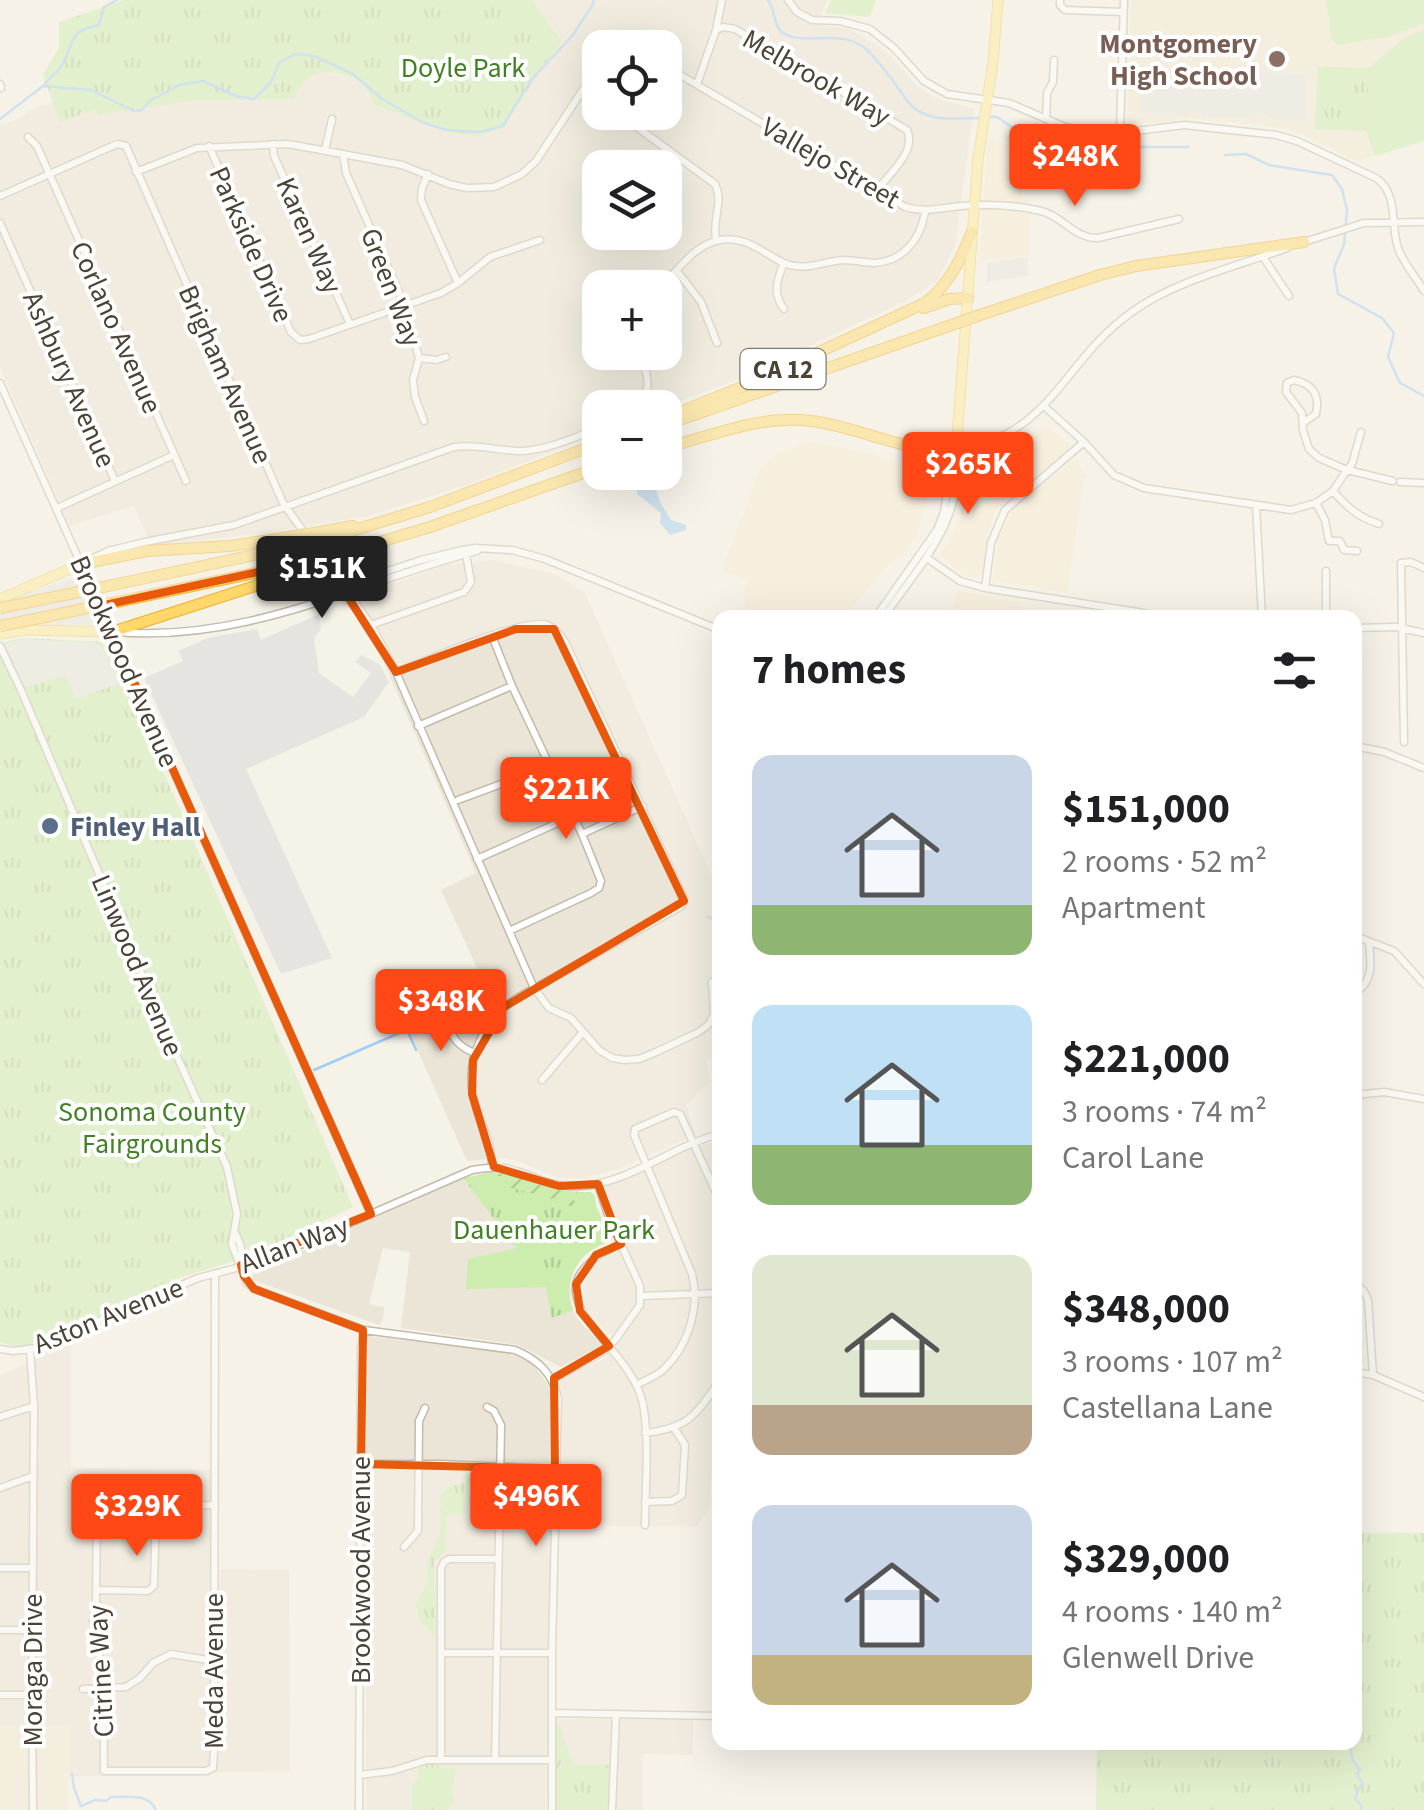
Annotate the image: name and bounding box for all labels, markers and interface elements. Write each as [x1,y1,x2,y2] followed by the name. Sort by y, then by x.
[735,19,898,136] street label: Melbrook Way
[1099,24,1257,96] place label: Montgomery High School
[582,30,682,490] map controls
[582,30,682,130] button: locate
[401,48,525,88] park label: Doyle Park
[1266,48,1288,70] marker: Montgomery High School
[754,107,908,219] street label: Vallejo Street
[1005,124,1145,209] pin: $248K
[1031,133,1119,179] text: $248K
[582,150,682,250] button: layers
[199,160,303,329] street label: Parkside Drive
[266,171,352,300] street label: Karen Way
[350,222,432,352] street label: Green Way
[60,235,172,420] street label: Corlano Avenue
[582,270,682,370] button: +
[168,279,282,470] street label: Brigham Avenue
[12,285,126,474] street label: Ashbury Avenue
[740,349,826,389] road number: CA 12
[582,390,682,490] button: −
[898,432,1038,517] pin: $265K
[924,441,1012,487] text: $265K
[252,536,392,621] pin: $151K
[278,545,366,591] text: $151K
[59,549,189,774] street label: Brookwood Avenue
[752,640,906,700] text: 7 homes
[1267,643,1322,698] icon: filters
[496,757,636,842] pin: $221K
[522,766,610,812] text: $221K
[1062,779,1230,839] text: $151,000
[832,795,952,915] icon: home
[70,807,201,847] place label: Finley Hall
[39,815,61,837] marker: Finley Hall
[1062,839,1267,885] text: 2 rooms · 52 m²
[81,868,193,1062] street label: Linwood Avenue
[1062,885,1205,931] text: Apartment
[371,969,511,1054] pin: $348K
[397,978,485,1024] text: $348K
[1062,1029,1230,1089] text: $221,000
[832,1045,952,1165] icon: home
[1062,1089,1267,1135] text: 3 rooms · 74 m²
[58,1092,246,1164] park label: Sonoma County Fairgrounds
[1062,1135,1204,1181] text: Carol Lane
[234,1206,354,1284] street label: Allan Way
[453,1210,655,1250] park label: Dauenhauer Park
[27,1268,189,1364] street label: Aston Avenue
[1062,1279,1230,1339] text: $348,000
[832,1295,952,1415] icon: home
[1062,1339,1283,1385] text: 3 rooms · 107 m²
[1062,1385,1273,1431] text: Castellana Lane
[341,1456,381,1684] street label: Brookwood Avenue
[466,1464,606,1549] pin: $496K
[492,1473,580,1519] text: $496K
[67,1474,207,1559] pin: $329K
[93,1483,181,1529] text: $329K
[1062,1529,1230,1589] text: $329,000
[832,1545,952,1665] icon: home
[1062,1589,1283,1635] text: 4 rooms · 140 m²
[194,1593,234,1749] street label: Meda Avenue
[13,1594,53,1746] street label: Moraga Drive
[78,1604,124,1738] street label: Citrine Way
[1062,1635,1254,1681] text: Glenwell Drive

